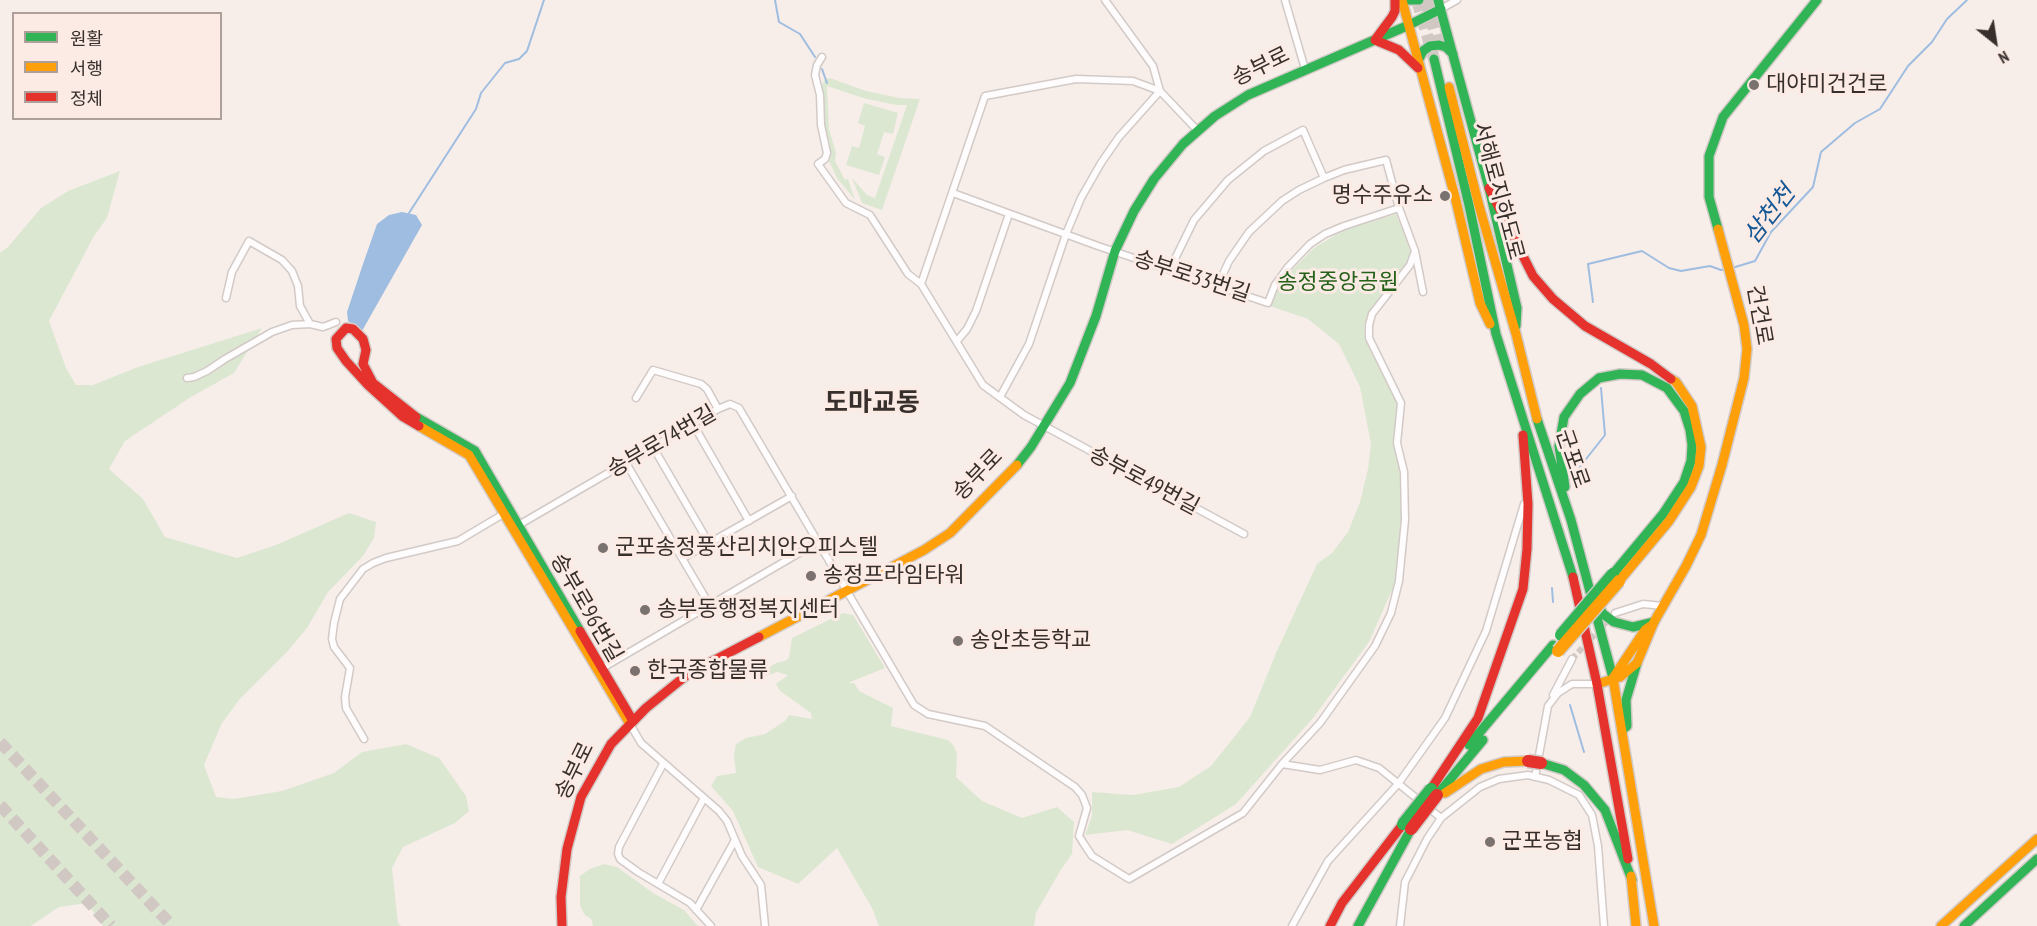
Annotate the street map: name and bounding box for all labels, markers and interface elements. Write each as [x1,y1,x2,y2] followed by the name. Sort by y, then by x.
[12,12,222,120] legend
[1965,12,2025,72] north arrow
[70,27,103,50] text: 원활
[1228,42,1294,92] street label: 송부로
[1995,47,2013,68] text: N
[70,57,103,80] text: 서행
[1766,72,1887,98] place label: 대야미건건로
[1747,78,1761,92] marker: 대야미건건로
[70,87,103,110] text: 정체
[1467,119,1529,263] street label: 서해로지하도로
[1738,180,1802,250] water label: 삼천천
[1332,183,1433,209] place label: 명수주유소
[1438,189,1452,203] marker: 명수주유소
[1130,246,1254,308] street label: 송부로33번길
[1277,270,1399,296] park label: 송정중앙공원
[1741,283,1777,347] street label: 건건로
[824,388,920,420] district label: 도마교동
[603,400,721,484] street label: 송부로74번길
[1550,426,1594,492] street label: 군포로
[1084,441,1204,521] street label: 송부로49번길
[947,444,1009,506] street label: 송부로
[615,535,878,561] place label: 군포송정풍산리치안오피스텔
[596,541,610,555] marker: 군포송정풍산리치안오피스텔
[544,549,628,667] street label: 송부로96번길
[823,563,965,589] place label: 송정프라임타워
[804,569,818,583] marker: 송정프라임타워
[657,597,839,623] place label: 송부동행정복지센터
[638,603,652,617] marker: 송부동행정복지센터
[970,628,1091,654] place label: 송안초등학교
[951,634,965,648] marker: 송안초등학교
[647,658,768,684] place label: 한국종합물류
[628,664,642,678] marker: 한국종합물류
[550,738,600,804] street label: 송부로
[1502,829,1583,855] place label: 군포농협
[1483,835,1497,849] marker: 군포농협

